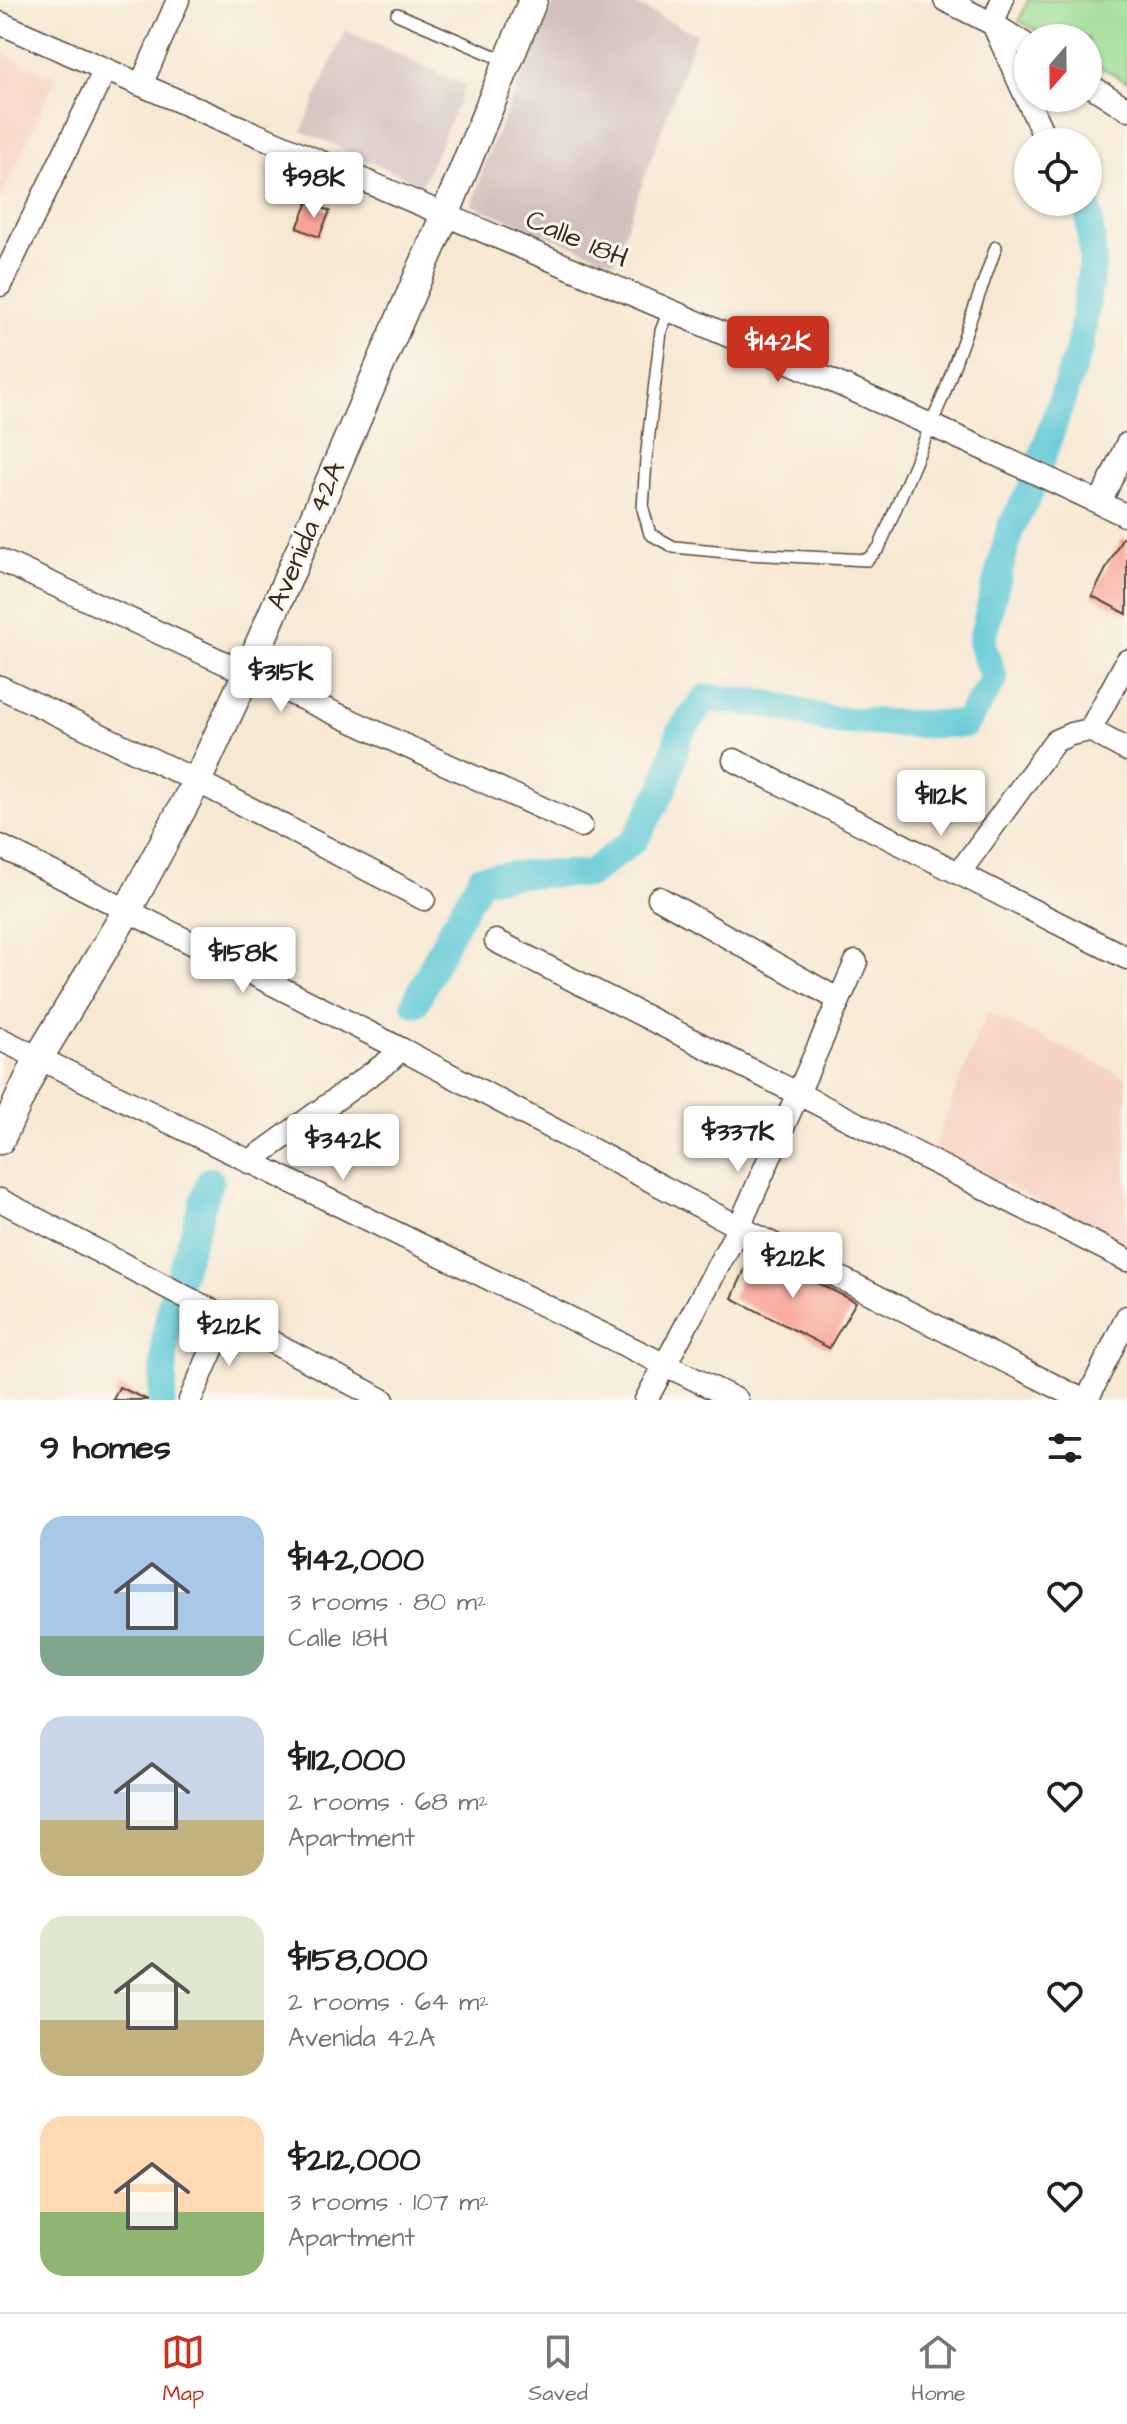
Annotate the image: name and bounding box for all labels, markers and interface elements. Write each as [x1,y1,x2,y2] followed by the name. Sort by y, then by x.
[1014,24,1102,112] north arrow
[1014,24,1102,216] map controls
[1014,128,1102,216] button: locate
[267,152,361,220] pin: $98K
[283,160,345,196] text: $98K
[520,200,634,278] street label: Calle 18H
[722,316,834,384] pin: $142K
[745,324,811,360] text: $142K
[257,455,355,617] street label: Avenida 42A
[225,646,337,714] pin: $315K
[248,654,314,690] text: $315K
[885,770,997,838] pin: $112K
[915,778,967,814] text: $112K
[187,927,299,995] pin: $158K
[209,935,277,971] text: $158K
[682,1106,794,1174] pin: $337K
[287,1114,399,1182] pin: $342K
[702,1114,774,1150] text: $337K
[305,1122,381,1158] text: $342K
[737,1232,849,1300] pin: $212K
[761,1240,825,1276] text: $212K
[173,1300,285,1368] pin: $212K
[197,1308,261,1344] text: $212K
[40,1424,171,1472] text: 9 homes
[1043,1426,1087,1470] icon: filters
[288,1536,424,1584] text: $142,000
[104,1548,200,1644] icon: home
[1043,1574,1087,1618] icon: heart
[288,1584,487,1620] text: 3 rooms · 80 m²
[288,1620,388,1656] text: Calle 18H
[288,1736,405,1784] text: $112,000
[104,1748,200,1844] icon: home
[1043,1774,1087,1818] icon: heart
[288,1784,488,1820] text: 2 rooms · 68 m²
[288,1820,415,1856] text: Apartment
[288,1936,428,1984] text: $158,000
[104,1948,200,2044] icon: home
[1043,1974,1087,2018] icon: heart
[288,1984,489,2020] text: 2 rooms · 64 m²
[288,2020,435,2056] text: Avenida 42A
[288,2136,421,2184] text: $212,000
[104,2148,200,2244] icon: home
[1043,2174,1087,2218] icon: heart
[288,2184,489,2220] text: 3 rooms · 107 m²
[288,2220,415,2256] text: Apartment
[161,2330,205,2409] tab: Map
[528,2330,588,2409] tab: Saved
[911,2330,966,2409] tab: Home

